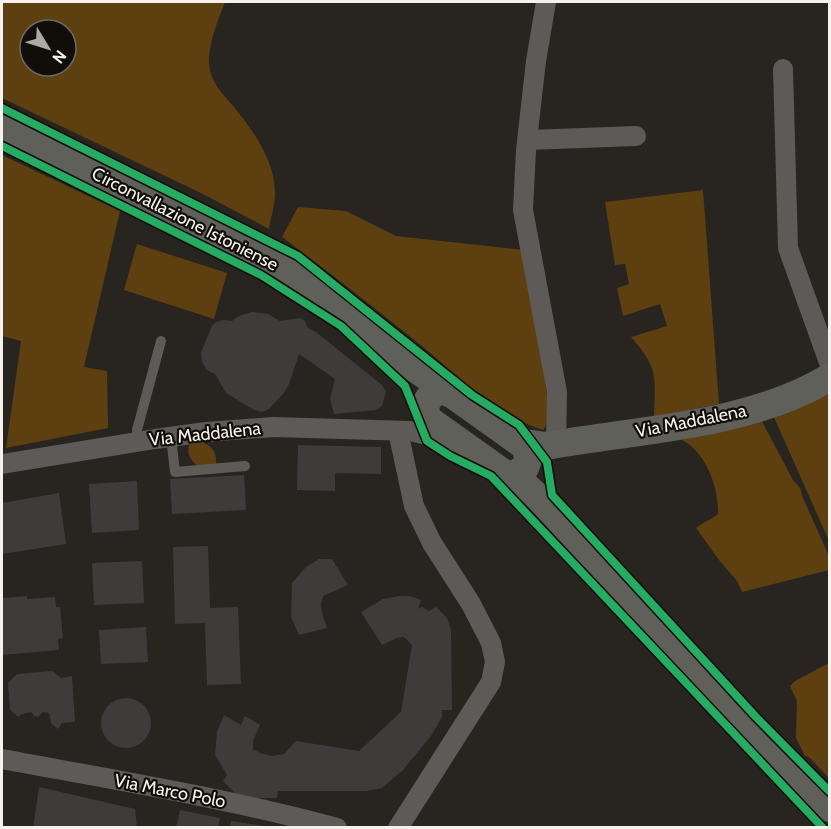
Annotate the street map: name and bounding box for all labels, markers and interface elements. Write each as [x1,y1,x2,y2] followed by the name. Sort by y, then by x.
[18,18,78,78] north arrow
[48,47,70,67] text: N
[88,162,282,276] street label: Circonvallazione Istoniense
[634,399,748,442] street label: Via Maddalena
[148,417,262,451] street label: Via Maddalena
[112,769,228,813] street label: Via Marco Polo

